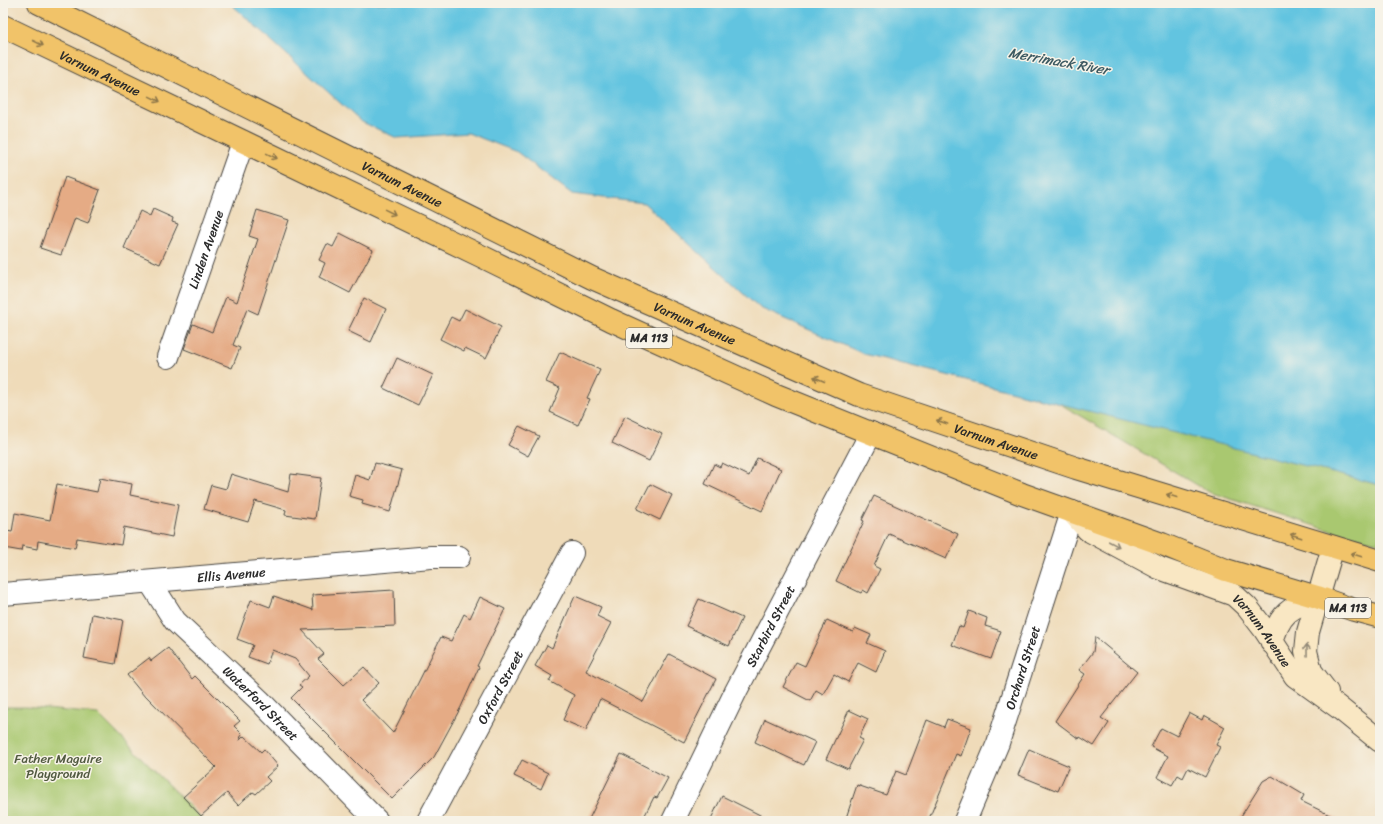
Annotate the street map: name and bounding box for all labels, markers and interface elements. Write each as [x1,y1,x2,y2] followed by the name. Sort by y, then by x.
[32,40,44,47] one-way arrow
[1007,40,1114,83] water label: Merrimack River
[56,44,145,103] street label: Varnum Avenue
[149,96,161,103] one-way arrow
[266,153,278,160] one-way arrow
[358,154,447,214] street label: Varnum Avenue
[182,207,231,292] street label: Linden Avenue
[383,209,395,216] one-way arrow
[650,295,740,352] street label: Varnum Avenue
[626,328,672,348] road number: MA 113
[814,375,826,382] one-way arrow
[951,417,1042,467] street label: Varnum Avenue
[936,418,948,426] one-way arrow
[1166,492,1179,499] one-way arrow
[1290,531,1302,539] one-way arrow
[1107,540,1119,548] one-way arrow
[1350,551,1363,558] one-way arrow
[196,560,267,589] street label: Ellis Avenue
[740,581,802,671] street label: Starbird Street
[1227,588,1298,673] street label: Varnum Avenue
[1325,598,1371,618] road number: MA 113
[998,622,1047,713] street label: Orchard Street
[1303,644,1311,657] one-way arrow
[471,646,530,729] street label: Oxford Street
[217,660,304,747] street label: Waterford Street
[14,747,102,785] park label: Father Maguire Playground

